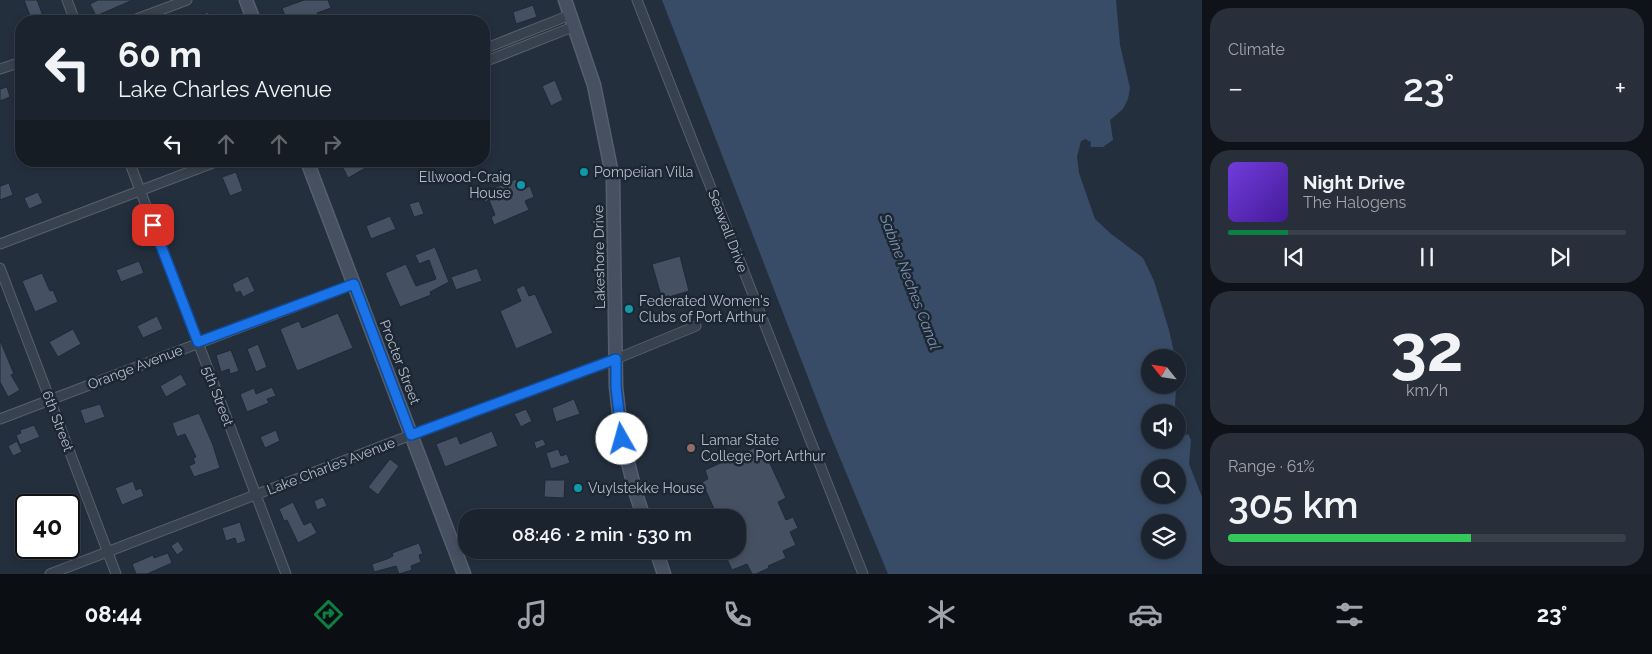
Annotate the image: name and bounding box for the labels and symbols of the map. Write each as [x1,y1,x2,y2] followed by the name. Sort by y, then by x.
[594,164,693,180] place label: Pompeiian Villa
[578,166,590,178] marker: Pompeiian Villa
[419,169,511,201] place label: Ellwood-Craig House
[515,179,527,191] marker: Ellwood-Craig House
[705,187,751,275] street label: Seawall Drive
[132,204,174,246] pin
[590,205,608,309] street label: Lakeshore Drive
[875,211,944,353] water label: Sabine Neches Canal
[639,293,770,325] place label: Federated Women's Clubs of Port Arthur
[623,303,635,315] marker: Federated Women's Clubs of Port Arthur
[377,318,424,407] street label: Procter Street
[85,342,185,392] street label: Orange Avenue
[1141,349,1186,394] north arrow
[199,364,237,428] street label: 5th Street
[39,388,77,454] street label: 6th Street
[595,412,647,464] position arrow
[701,432,825,464] place label: Lamar State College Port Arthur
[265,434,397,498] street label: Lake Charles Avenue
[685,442,697,454] marker: Lamar State College Port Arthur
[588,480,704,496] place label: Vuylstekke House
[572,482,584,494] marker: Vuylstekke House
[15,494,80,559] speed limit sign: 40

